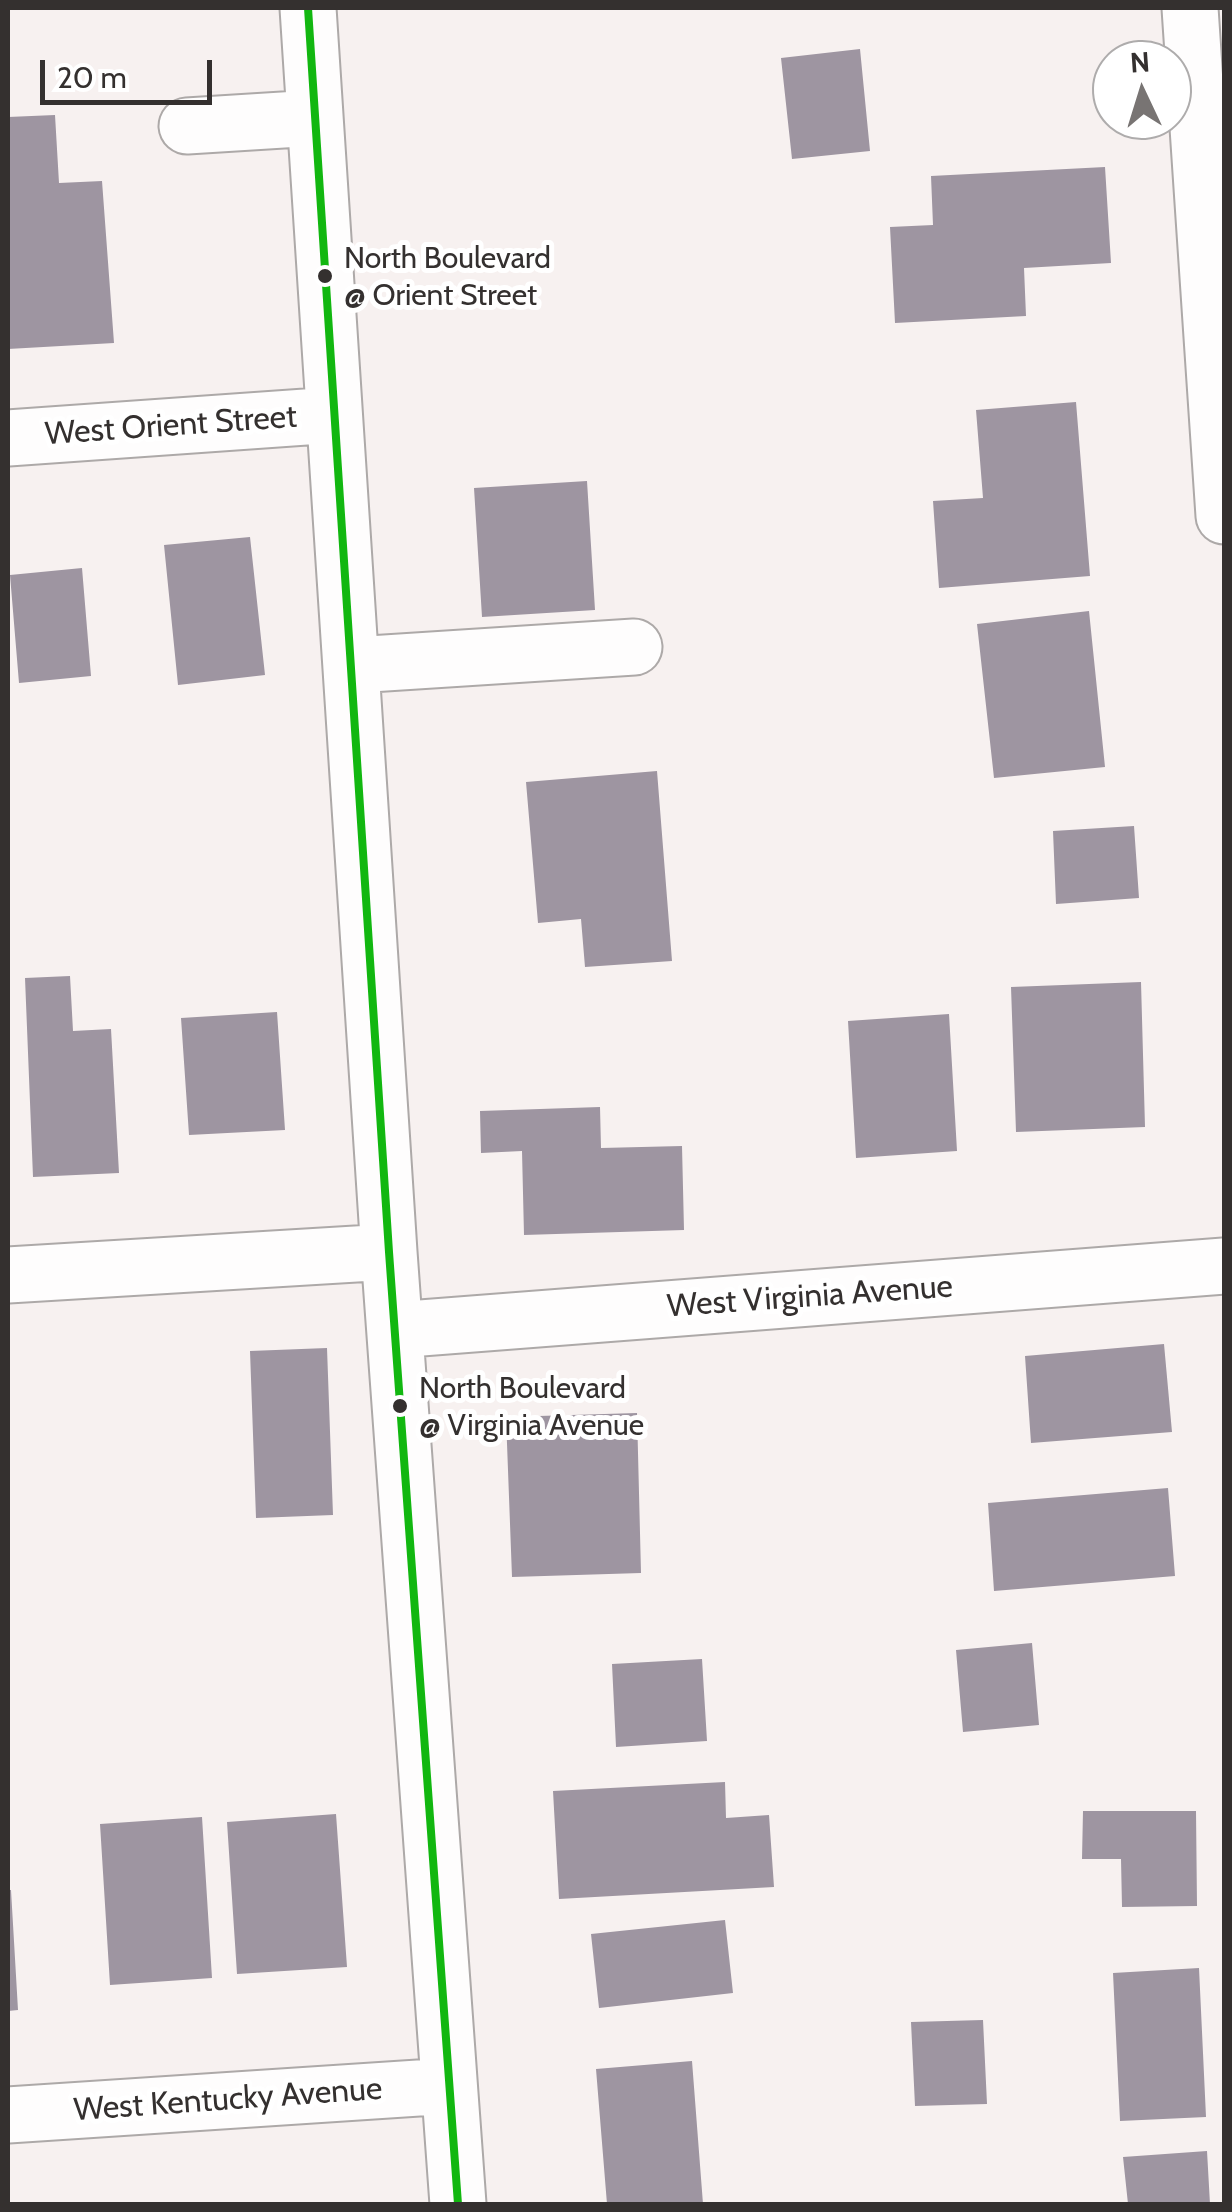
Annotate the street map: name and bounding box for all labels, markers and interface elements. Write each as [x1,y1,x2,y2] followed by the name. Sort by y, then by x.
[45,40,218,102] scale bar
[1092,40,1192,140] north arrow
[1129,44,1151,80] text: N
[57,59,127,96] text: 20 m
[344,241,551,312] place label: North Boulevard @ Orient Street
[315,266,335,286] marker: North Boulevard @ Orient Street
[44,398,298,454] street label: West Orient Street
[666,1268,954,1326] street label: West Virginia Avenue
[419,1371,644,1442] place label: North Boulevard @ Virginia Avenue
[390,1396,410,1416] marker: North Boulevard @ Virginia Avenue
[73,2070,383,2130] street label: West Kentucky Avenue

